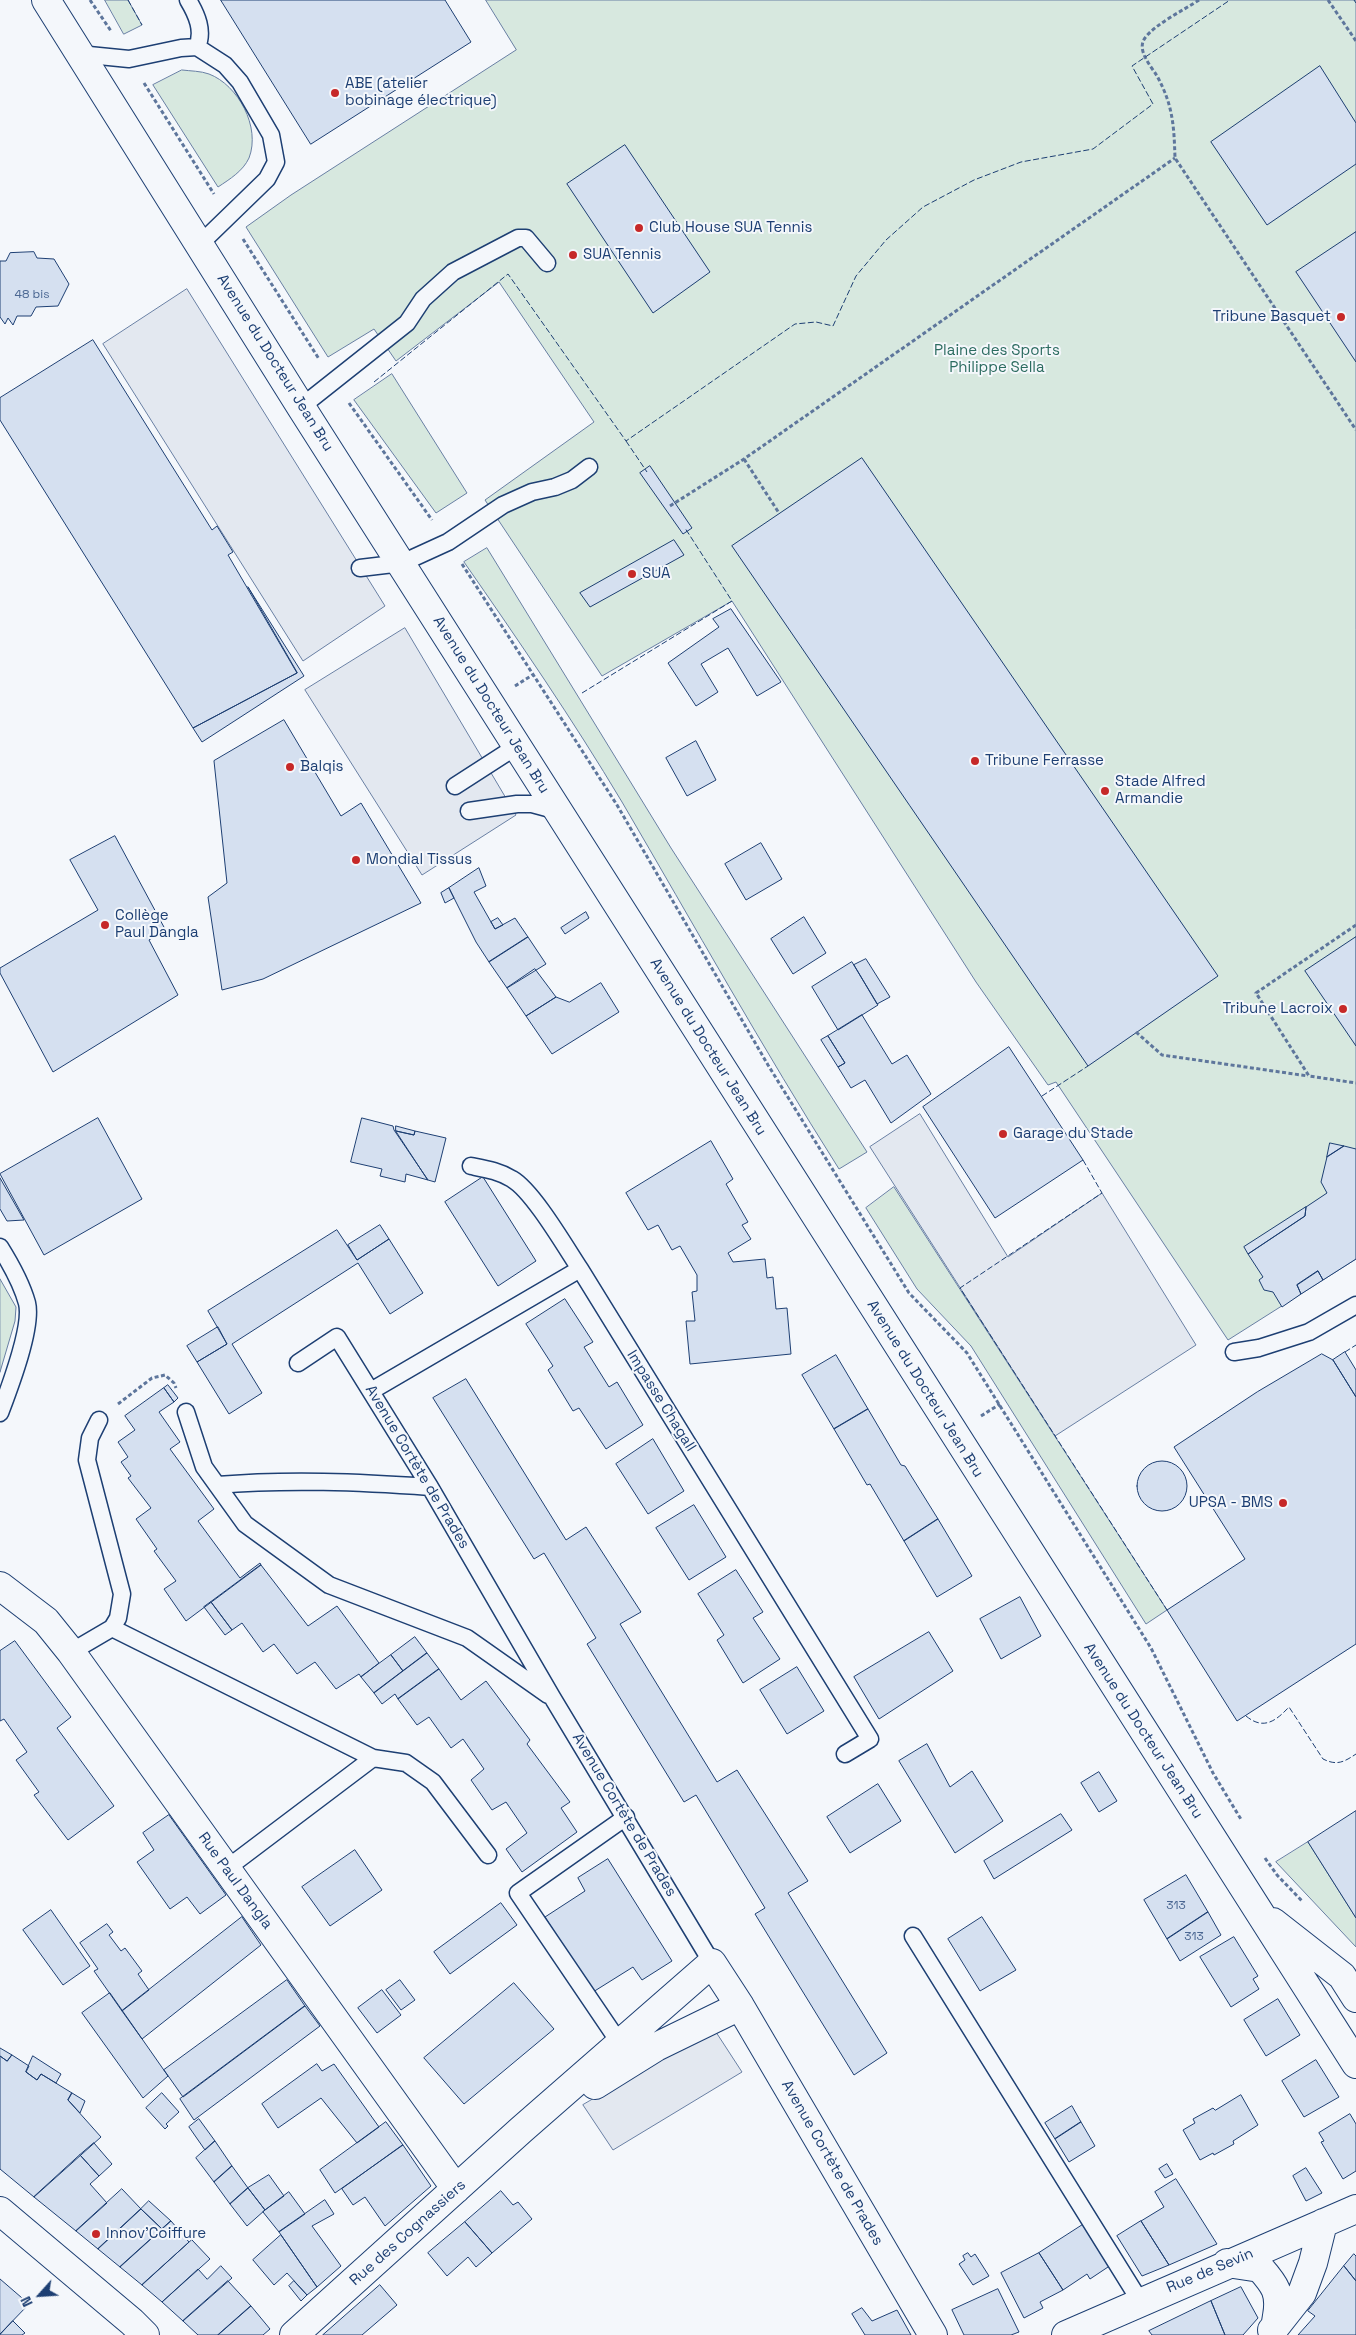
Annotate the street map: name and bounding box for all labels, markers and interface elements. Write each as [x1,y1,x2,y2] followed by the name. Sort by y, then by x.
[345,75,497,110] place label: ABE (atelier bobinage électrique)
[329,87,341,99] marker: ABE (atelier bobinage électrique)
[649,219,812,237] place label: Club House SUA Tennis
[633,222,645,234] marker: Club House SUA Tennis
[583,246,661,264] place label: SUA Tennis
[567,249,579,261] marker: SUA Tennis
[213,271,337,455] street label: Avenue du Docteur Jean Bru
[14,288,50,302] house number: 48 bis
[1213,308,1331,326] place label: Tribune Basquet
[1335,311,1347,323] marker: Tribune Basquet
[934,342,1060,377] park label: Plaine des Sports Philippe Sella
[642,565,670,583] place label: SUA
[626,568,638,580] marker: SUA
[429,613,553,797] street label: Avenue du Docteur Jean Bru
[985,752,1104,770] place label: Tribune Ferrasse
[969,755,981,767] marker: Tribune Ferrasse
[300,758,343,776] place label: Balqis
[284,761,296,773] marker: Balqis
[1115,773,1206,808] place label: Stade Alfred Armandie
[1099,785,1111,797] marker: Stade Alfred Armandie
[366,851,472,869] place label: Mondial Tissus
[350,854,362,866] marker: Mondial Tissus
[115,907,199,942] place label: Collège Paul Dangla
[99,919,111,931] marker: Collège Paul Dangla
[646,955,770,1139] street label: Avenue du Docteur Jean Bru
[1222,1000,1333,1018] place label: Tribune Lacroix
[1337,1003,1349,1015] marker: Tribune Lacroix
[1013,1125,1133,1143] place label: Garage du Stade
[997,1128,1009,1140] marker: Garage du Stade
[863,1297,987,1481] street label: Avenue du Docteur Jean Bru
[623,1347,699,1455] street label: Impasse Chagall
[361,1382,473,1552] street label: Avenue Cortète de Prades
[1189,1494,1273,1512] place label: UPSA - BMS
[1277,1497,1289,1509] marker: UPSA - BMS
[1080,1640,1206,1822] street label: Avenue du Docteur Jean Bru
[568,1730,680,1900] street label: Avenue Cortète de Prades
[194,1829,276,1933] street label: Rue Paul Dangla
[1166,1899,1186,1913] house number: 313
[1184,1930,1204,1944] house number: 313
[777,2077,887,2249] street label: Avenue Cortète de Prades
[346,2176,470,2290] street label: Rue des Cognassiers
[106,2225,206,2243] place label: Innov'Coiffure
[90,2228,102,2240] marker: Innov'Coiffure
[1164,2245,1256,2297] street label: Rue de Sevin
[15,2270,65,2320] north arrow
[16,2293,37,2310] text: N

